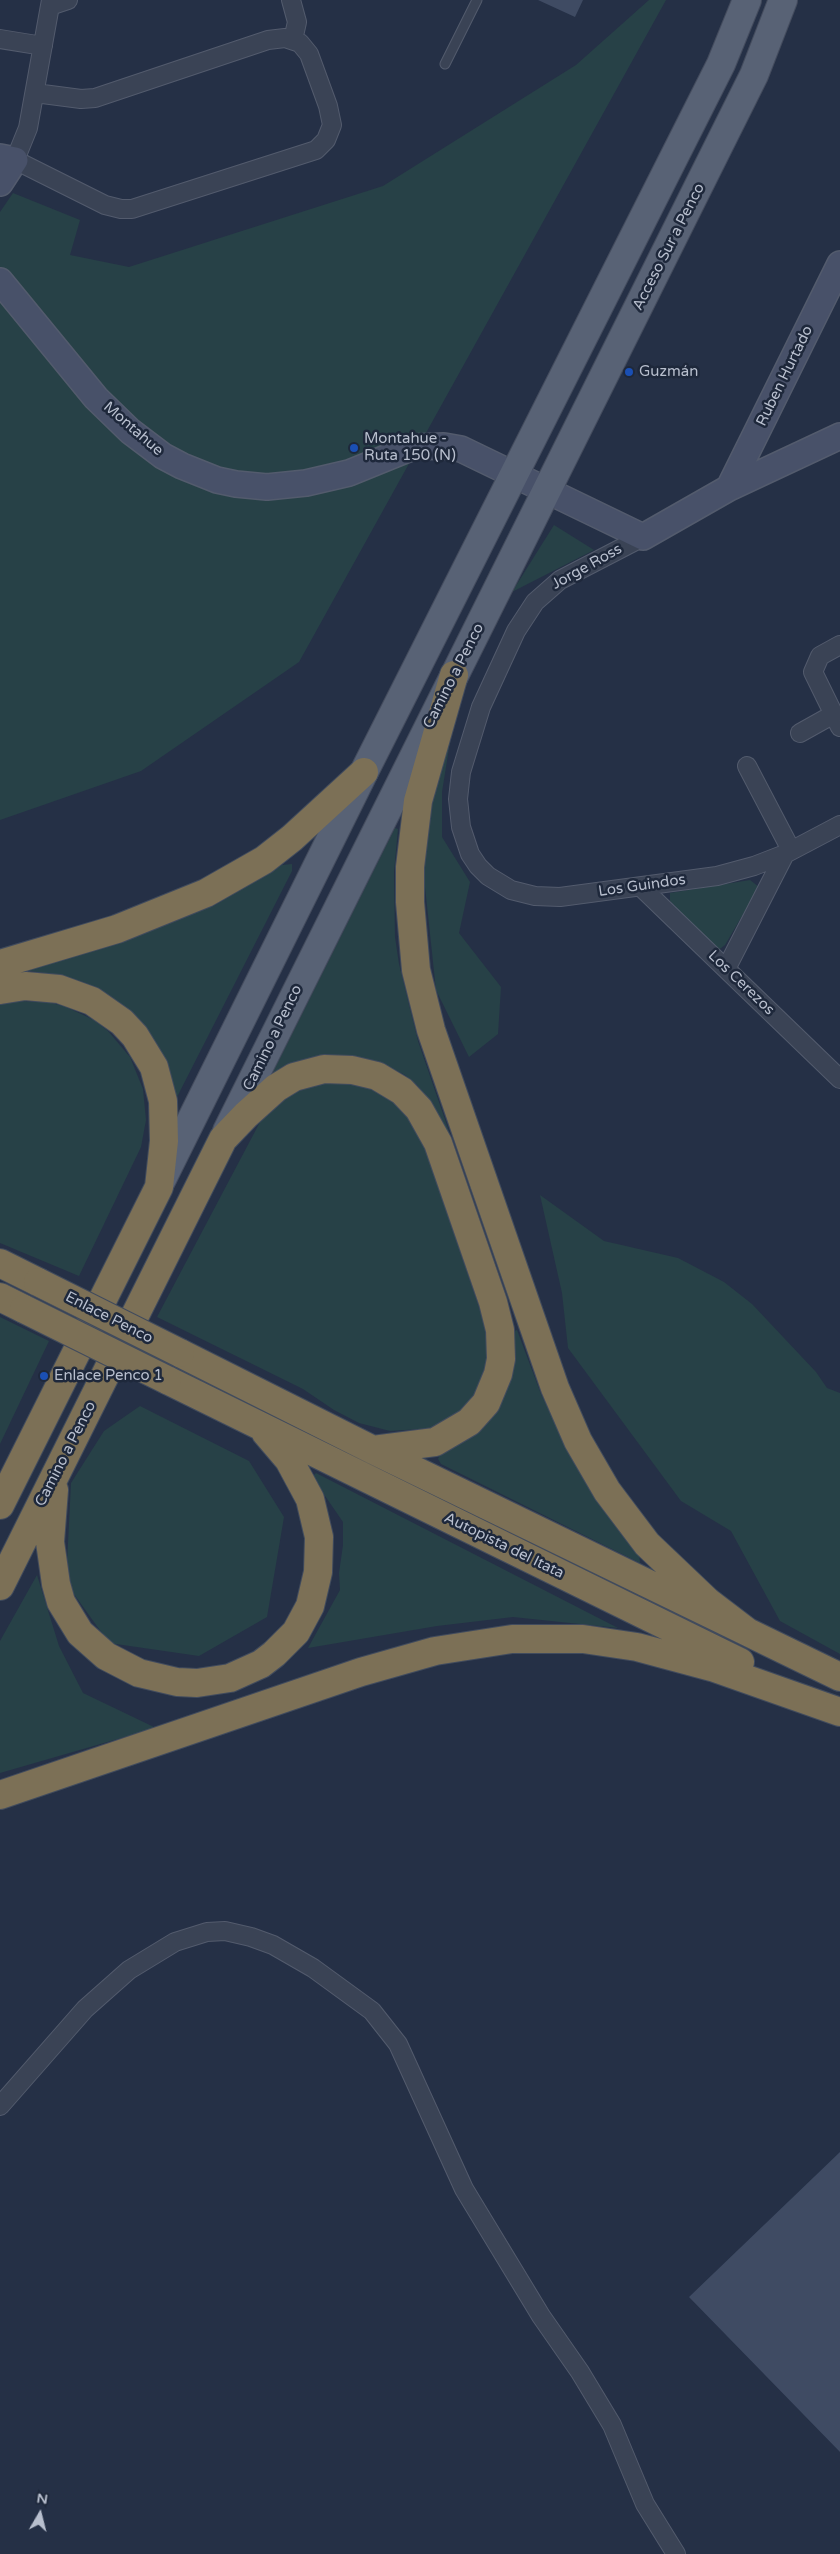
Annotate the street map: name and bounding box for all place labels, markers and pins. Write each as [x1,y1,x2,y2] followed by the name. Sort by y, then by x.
[639,363,698,381] place label: Guzmán
[623,366,635,378] marker: Guzmán
[364,430,456,465] place label: Montahue - Ruta 150 (N)
[348,442,360,454] marker: Montahue - Ruta 150 (N)
[54,1367,163,1385] place label: Enlace Penco 1
[38,1370,50,1382] marker: Enlace Penco 1

